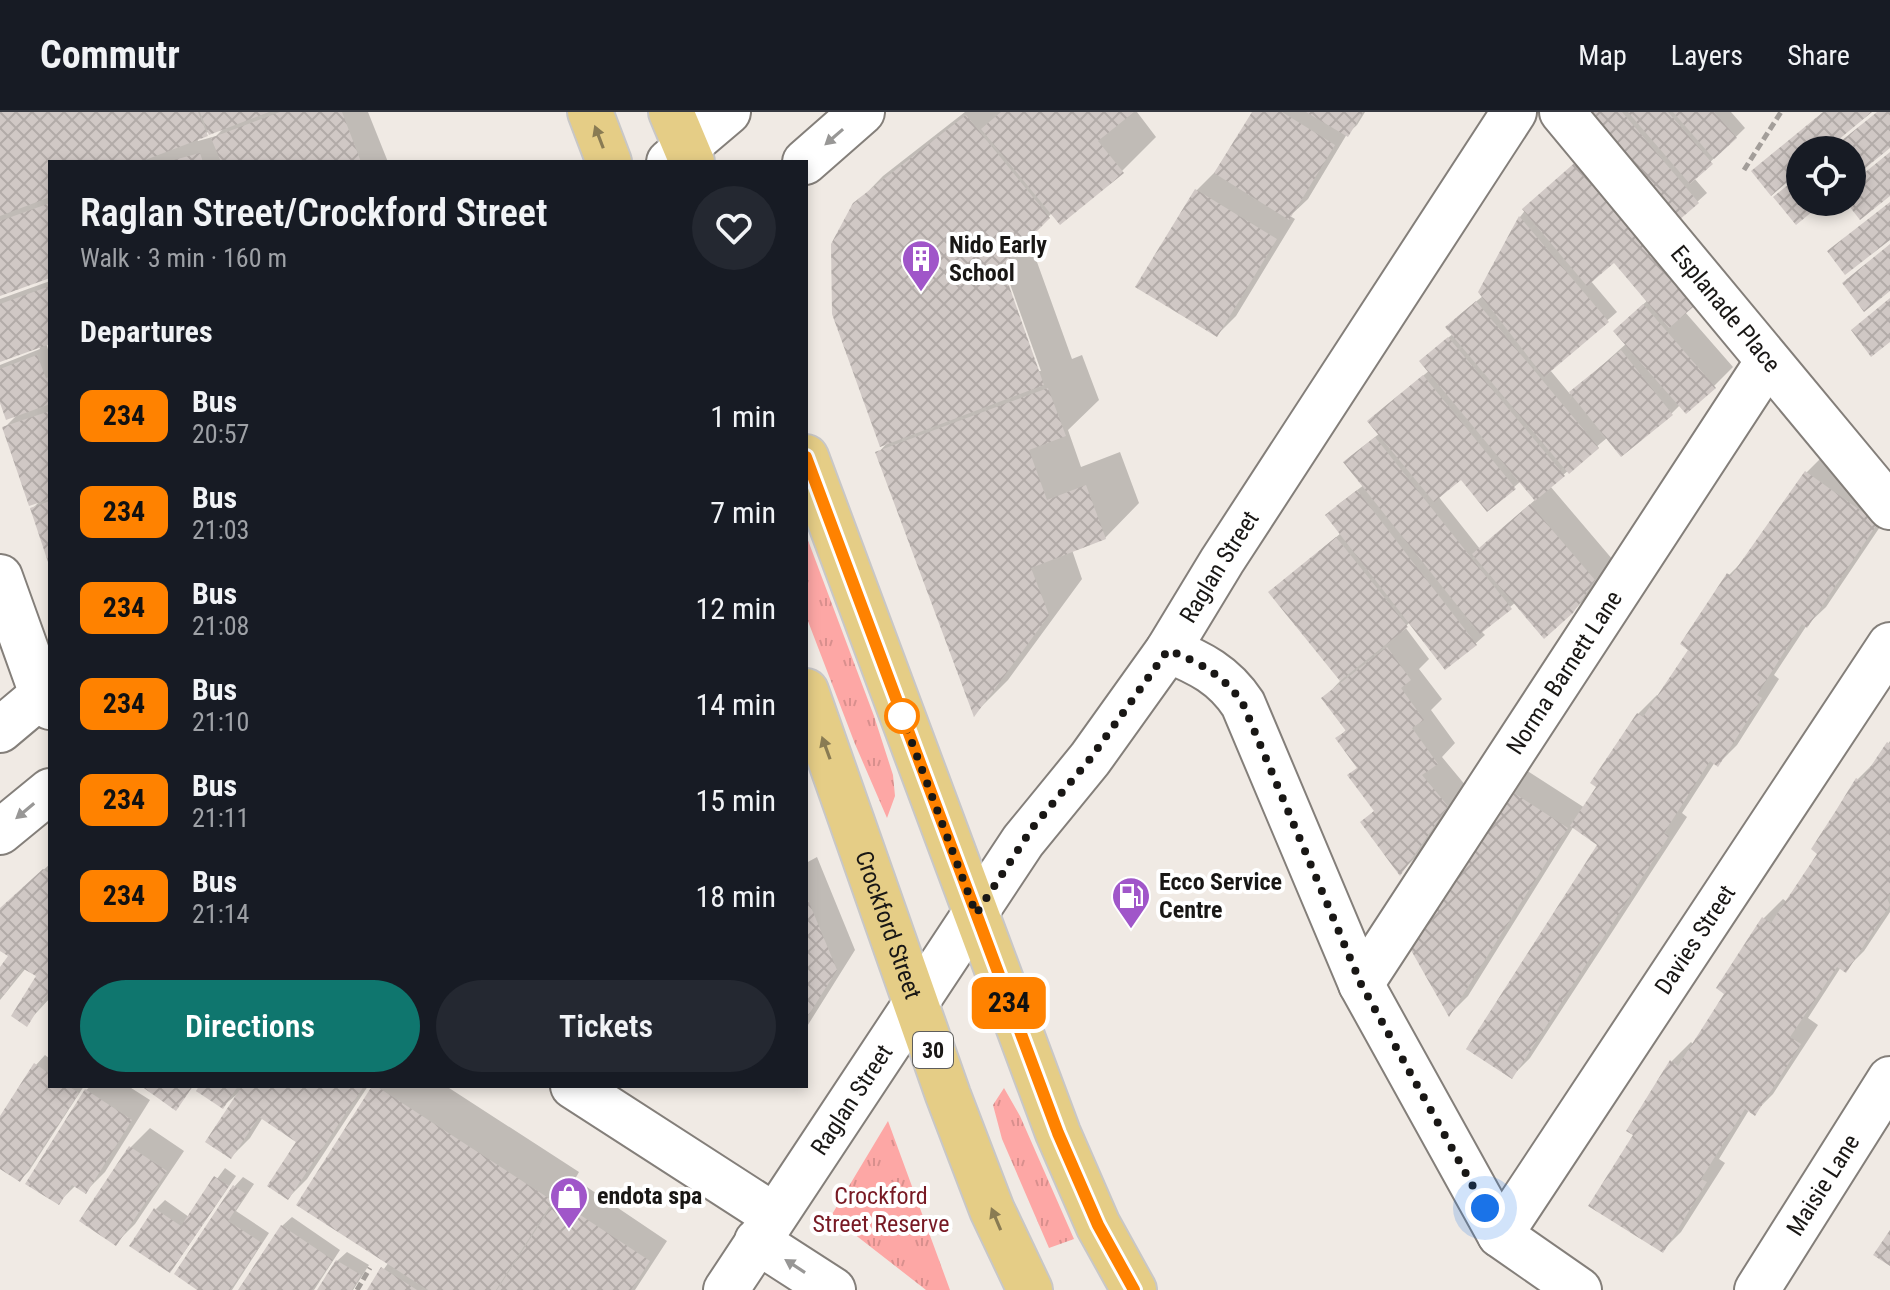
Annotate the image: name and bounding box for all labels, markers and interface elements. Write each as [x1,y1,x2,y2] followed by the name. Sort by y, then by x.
[40,33,180,77] text: Commutr
[1578,39,1627,72] text: Map
[1671,39,1743,72] text: Layers
[1787,39,1850,72] text: Share
[592,125,605,149] one-way arrow
[824,128,844,145] one-way arrow
[1786,136,1866,216] map controls
[1786,136,1866,216] button: locate
[692,186,776,270] button: heart
[80,191,547,235] text: Raglan Street/Crockford Street
[949,231,1047,287] place label: Nido Early School
[900,238,942,293] building icon: Nido Early School
[1665,240,1786,378] street label: Esplanade Place
[80,243,287,273] text: Walk · 3 min · 160 m
[80,314,213,349] text: Departures
[192,384,237,419] text: Bus
[103,399,145,432] text: 234
[710,399,776,434] text: 1 min
[192,419,249,449] text: 20:57
[192,480,237,515] text: Bus
[103,495,145,528] text: 234
[710,495,776,530] text: 7 min
[1174,506,1265,628] street label: Raglan Street
[192,515,249,545] text: 21:03
[192,576,237,611] text: Bus
[1501,586,1628,760] street label: Norma Barnett Lane
[103,591,145,624] text: 234
[695,591,776,626] text: 12 min
[192,611,249,641] text: 21:08
[192,672,237,707] text: Bus
[103,687,145,720] text: 234
[695,687,776,722] text: 14 min
[885,699,919,733] unlabelled marker
[192,707,249,737] text: 21:10
[820,736,832,760] one-way arrow
[192,768,237,803] text: Bus
[103,783,145,816] text: 234
[695,783,776,818] text: 15 min
[15,802,35,819] one-way arrow
[192,803,249,833] text: 21:11
[849,847,927,1003] street label: Crockford Street
[192,864,237,899] text: Bus
[1159,868,1282,924] place label: Ecco Service Centre
[1110,875,1152,930] fuel station icon: Ecco Service Centre
[103,879,145,912] text: 234
[695,879,776,914] text: 18 min
[1649,880,1741,999] street label: Davies Street
[192,899,249,929] text: 21:14
[963,977,1055,1029] line badge: 234
[80,980,420,1072] button: Directions
[436,980,776,1072] button: Tickets
[988,986,1030,1019] text: 234
[913,1032,953,1068] road number: 30
[805,1039,898,1160] street label: Raglan Street
[1781,1129,1865,1241] street label: Maisie Lane
[548,1175,590,1230] shop icon: endota spa
[597,1182,702,1210] place label: endota spa
[813,1182,949,1238] park label: Crockford Street Reserve
[1465,1188,1505,1228] your location
[990,1208,1003,1231] one-way arrow
[784,1259,806,1273] one-way arrow

